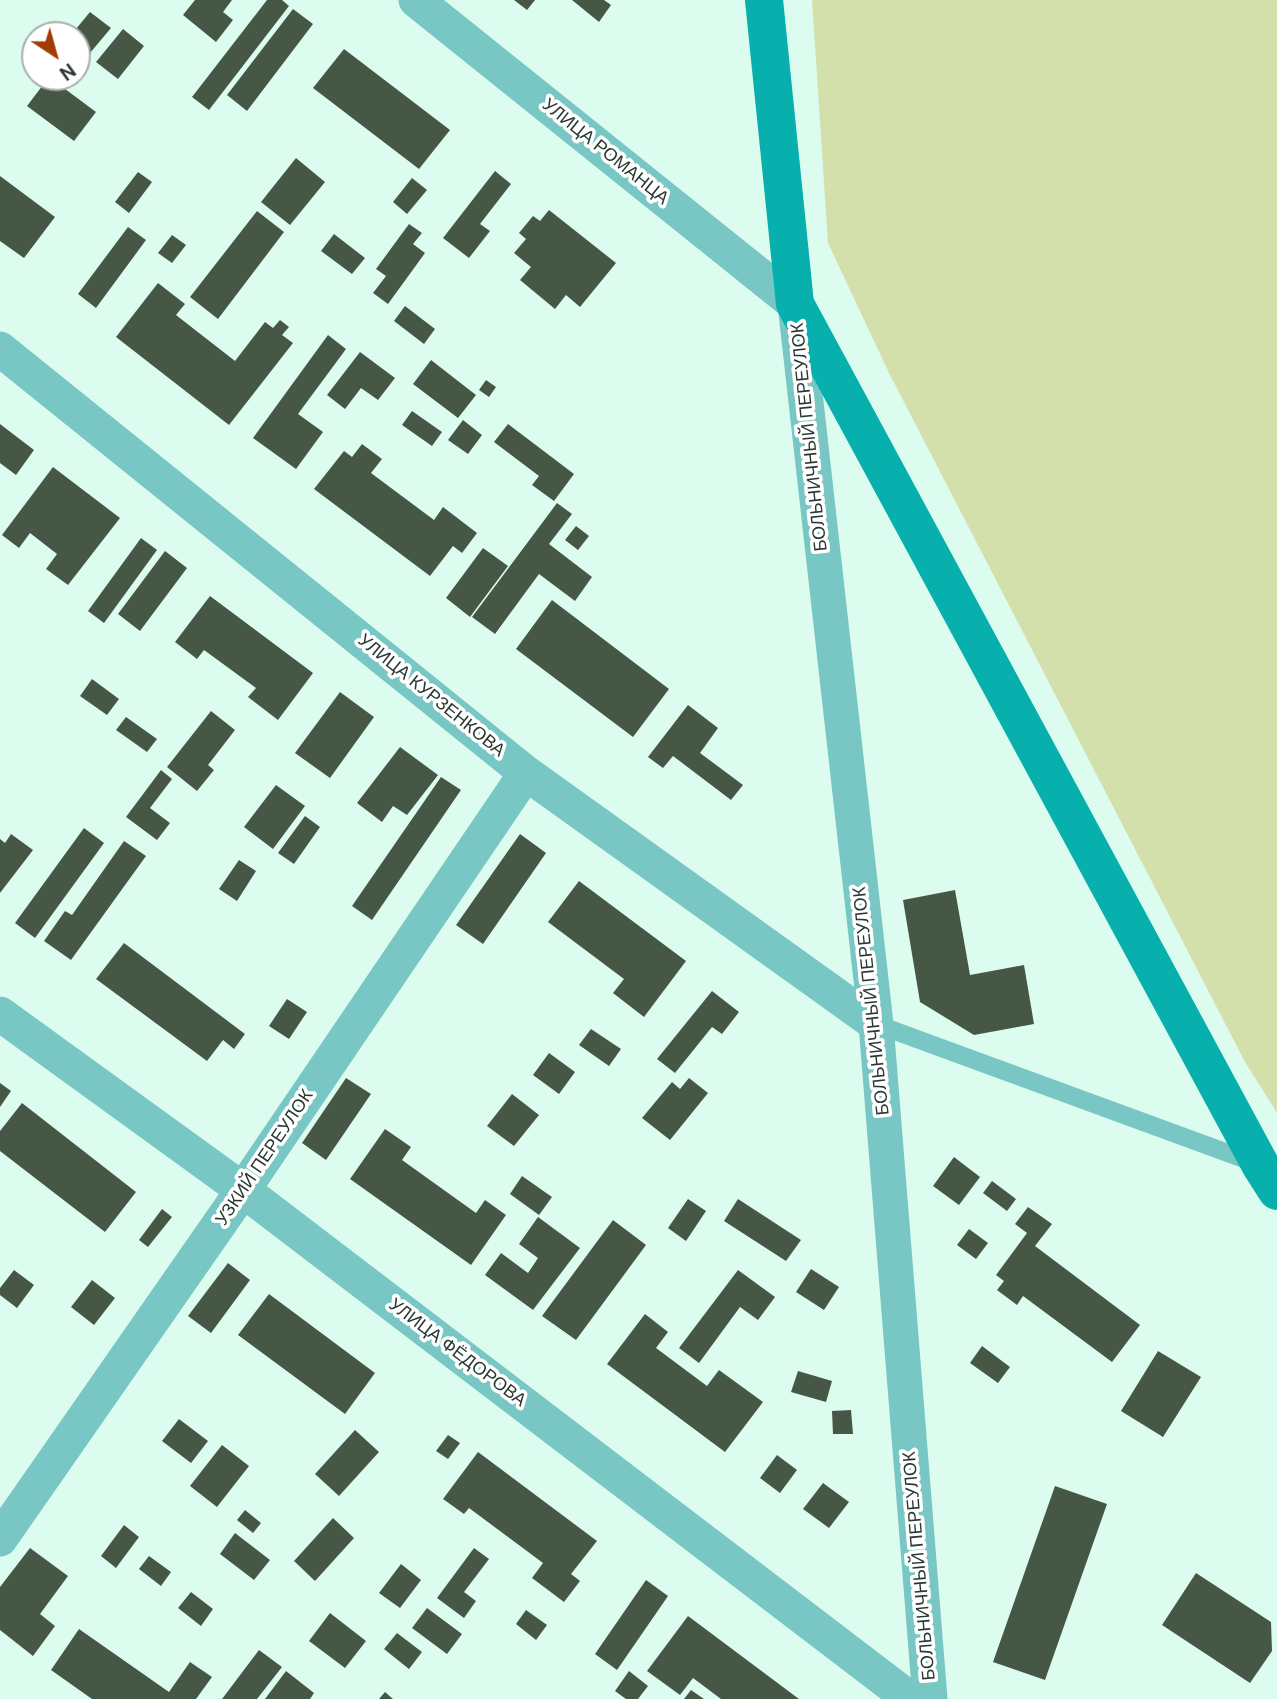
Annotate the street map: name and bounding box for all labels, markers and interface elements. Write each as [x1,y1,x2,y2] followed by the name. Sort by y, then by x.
[21,21,91,91] north arrow
[55,58,80,86] text: N
[537,94,673,210] street label: УЛИЦА РОМАНЦА
[787,322,833,552] street label: БОЛЬНИЧНЫЙ ПЕРЕУЛОК
[353,630,509,762] street label: УЛИЦА КУРЗЕНКОВА
[849,886,895,1116] street label: БОЛЬНИЧНЫЙ ПЕРЕУЛОК
[212,1086,318,1230] street label: УЗКИЙ ПЕРЕУЛОК
[384,1294,530,1412] street label: УЛИЦА ФЁДОРОВА
[899,1451,941,1681] street label: БОЛЬНИЧНЫЙ ПЕРЕУЛОК

